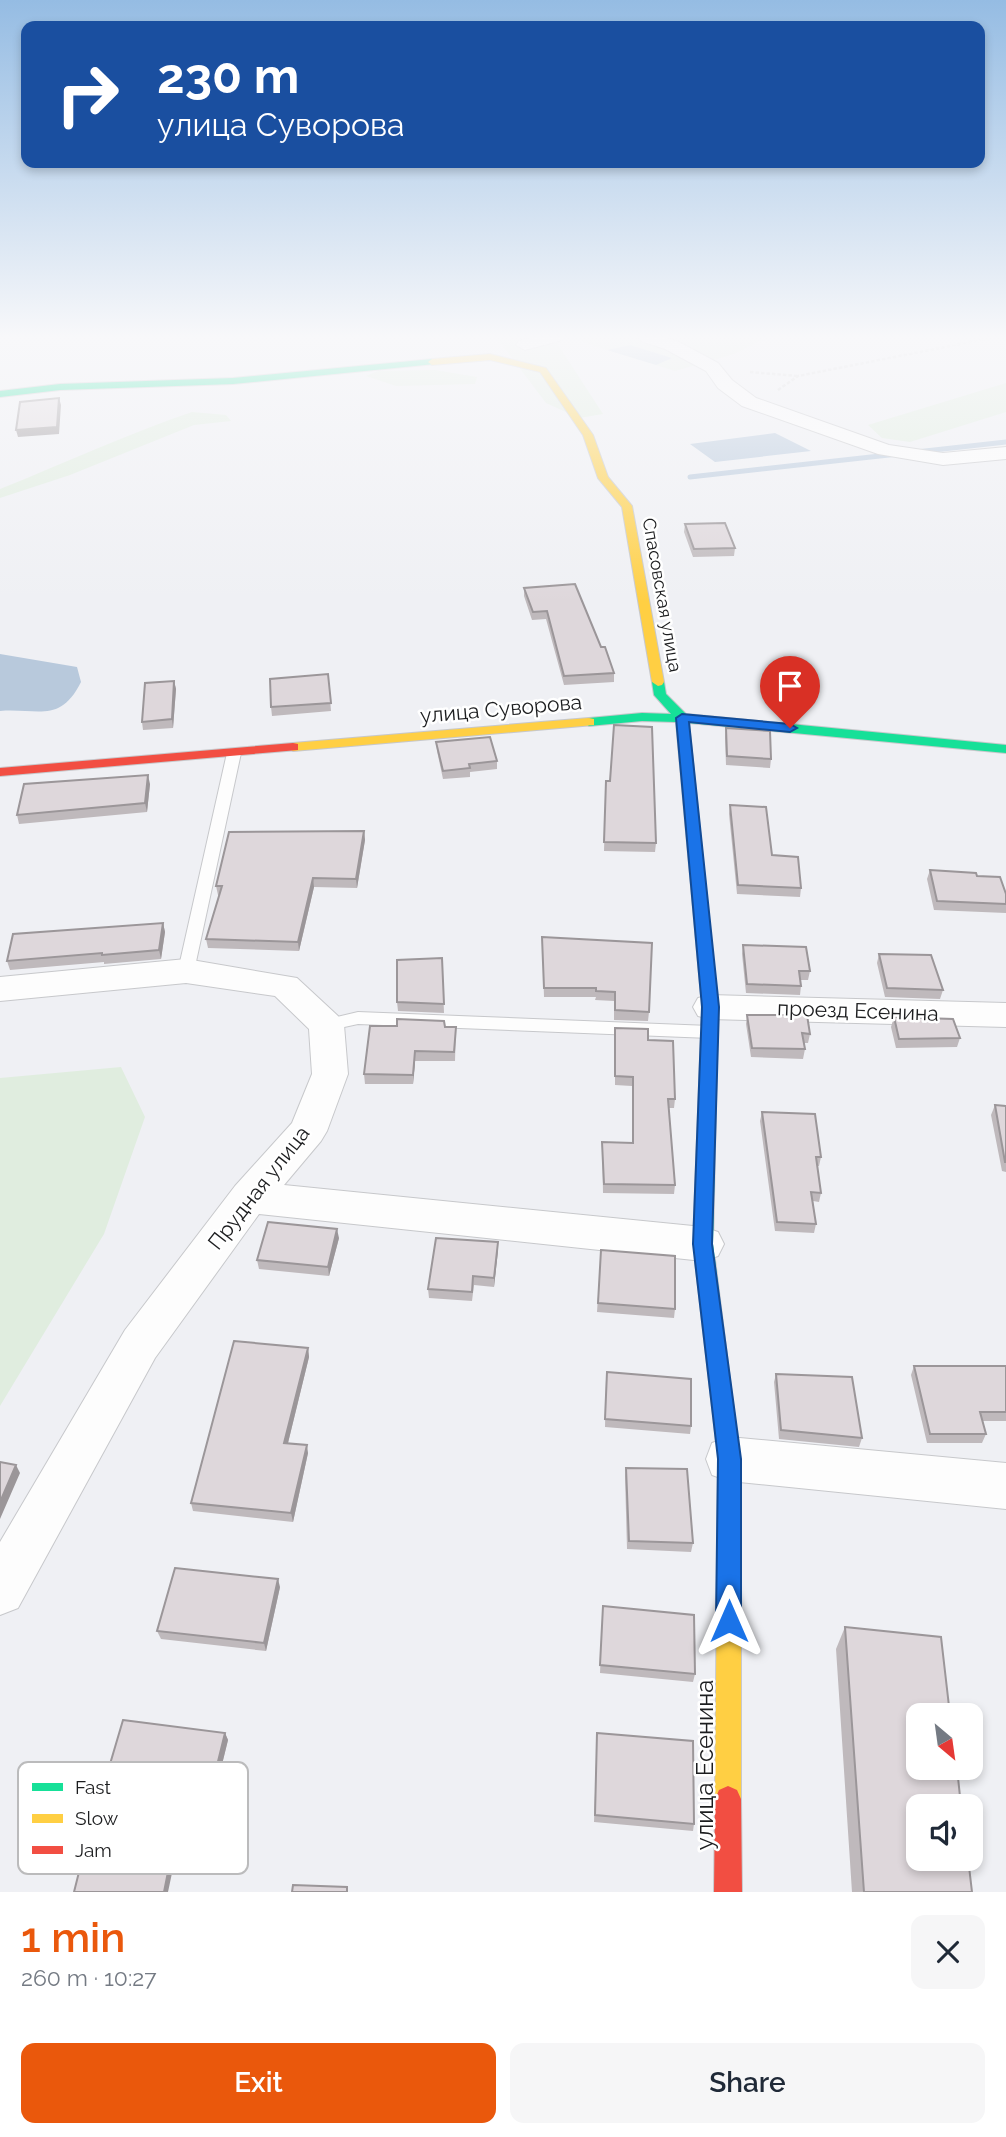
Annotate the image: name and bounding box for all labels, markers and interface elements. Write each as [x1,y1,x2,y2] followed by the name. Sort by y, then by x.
[157,47,299,104] text: 230 m
[42,49,133,140] icon: right
[157,106,405,143] text: улица Суворова
[639,516,686,673] street label: Спасовская улица
[760,656,820,728] pin
[771,667,809,705] icon: arrive
[419,689,583,728] street label: улица Суворова
[777,995,939,1026] street label: проезд Есенина
[203,1121,315,1254] street label: Прудная улица
[692,1584,766,1658] position arrow
[690,1680,719,1850] street label: улица Есенина
[906,1703,984,1780] north arrow
[906,1703,983,1871] map controls
[18,1762,248,1874] legend
[75,1776,111,1798] text: Fast
[906,1794,983,1871] button: sound
[75,1807,119,1829] text: Slow
[75,1839,112,1861] text: Jam
[21,1913,125,1962] text: 1 min
[911,1915,985,1989] button: close
[21,1964,157,1991] text: 260 m · 10:27
[21,2043,496,2123] button: Exit
[510,2043,985,2123] button: Share

